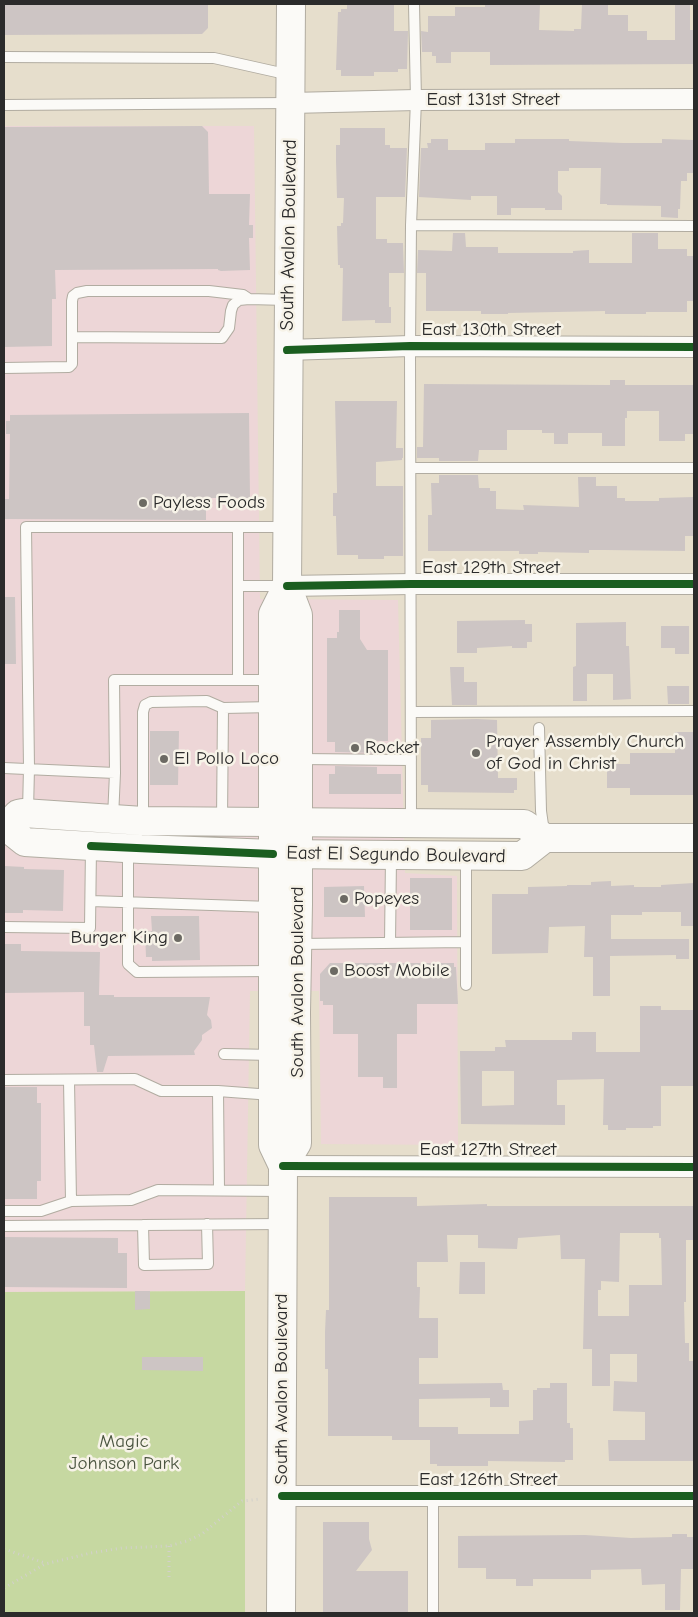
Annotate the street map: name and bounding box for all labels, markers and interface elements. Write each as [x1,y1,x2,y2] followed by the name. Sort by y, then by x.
[427,89,559,111] street label: East 131st Street
[276,139,302,331] street label: South Avalon Boulevard
[421,319,561,341] street label: East 130th Street
[153,492,265,514] place label: Payless Foods
[137,497,149,509] marker: Payless Foods
[422,557,560,579] street label: East 129th Street
[486,731,684,775] place label: Prayer Assembly Church of God in Christ
[365,737,419,759] place label: Rocket
[349,742,361,754] marker: Rocket
[470,747,482,759] marker: Prayer Assembly Church of God in Christ
[174,748,279,770] place label: El Pollo Loco
[158,753,170,765] marker: El Pollo Loco
[286,842,506,868] street label: East El Segundo Boulevard
[287,886,309,1078] street label: South Avalon Boulevard
[354,888,419,910] place label: Popeyes
[338,893,350,905] marker: Popeyes
[71,927,168,949] place label: Burger King
[172,932,184,944] marker: Burger King
[344,960,450,982] place label: Boost Mobile
[328,965,340,977] marker: Boost Mobile
[420,1139,556,1161] street label: East 127th Street
[271,1293,293,1485] street label: South Avalon Boulevard
[69,1431,179,1475] park label: Magic Johnson Park
[419,1469,557,1491] street label: East 126th Street

